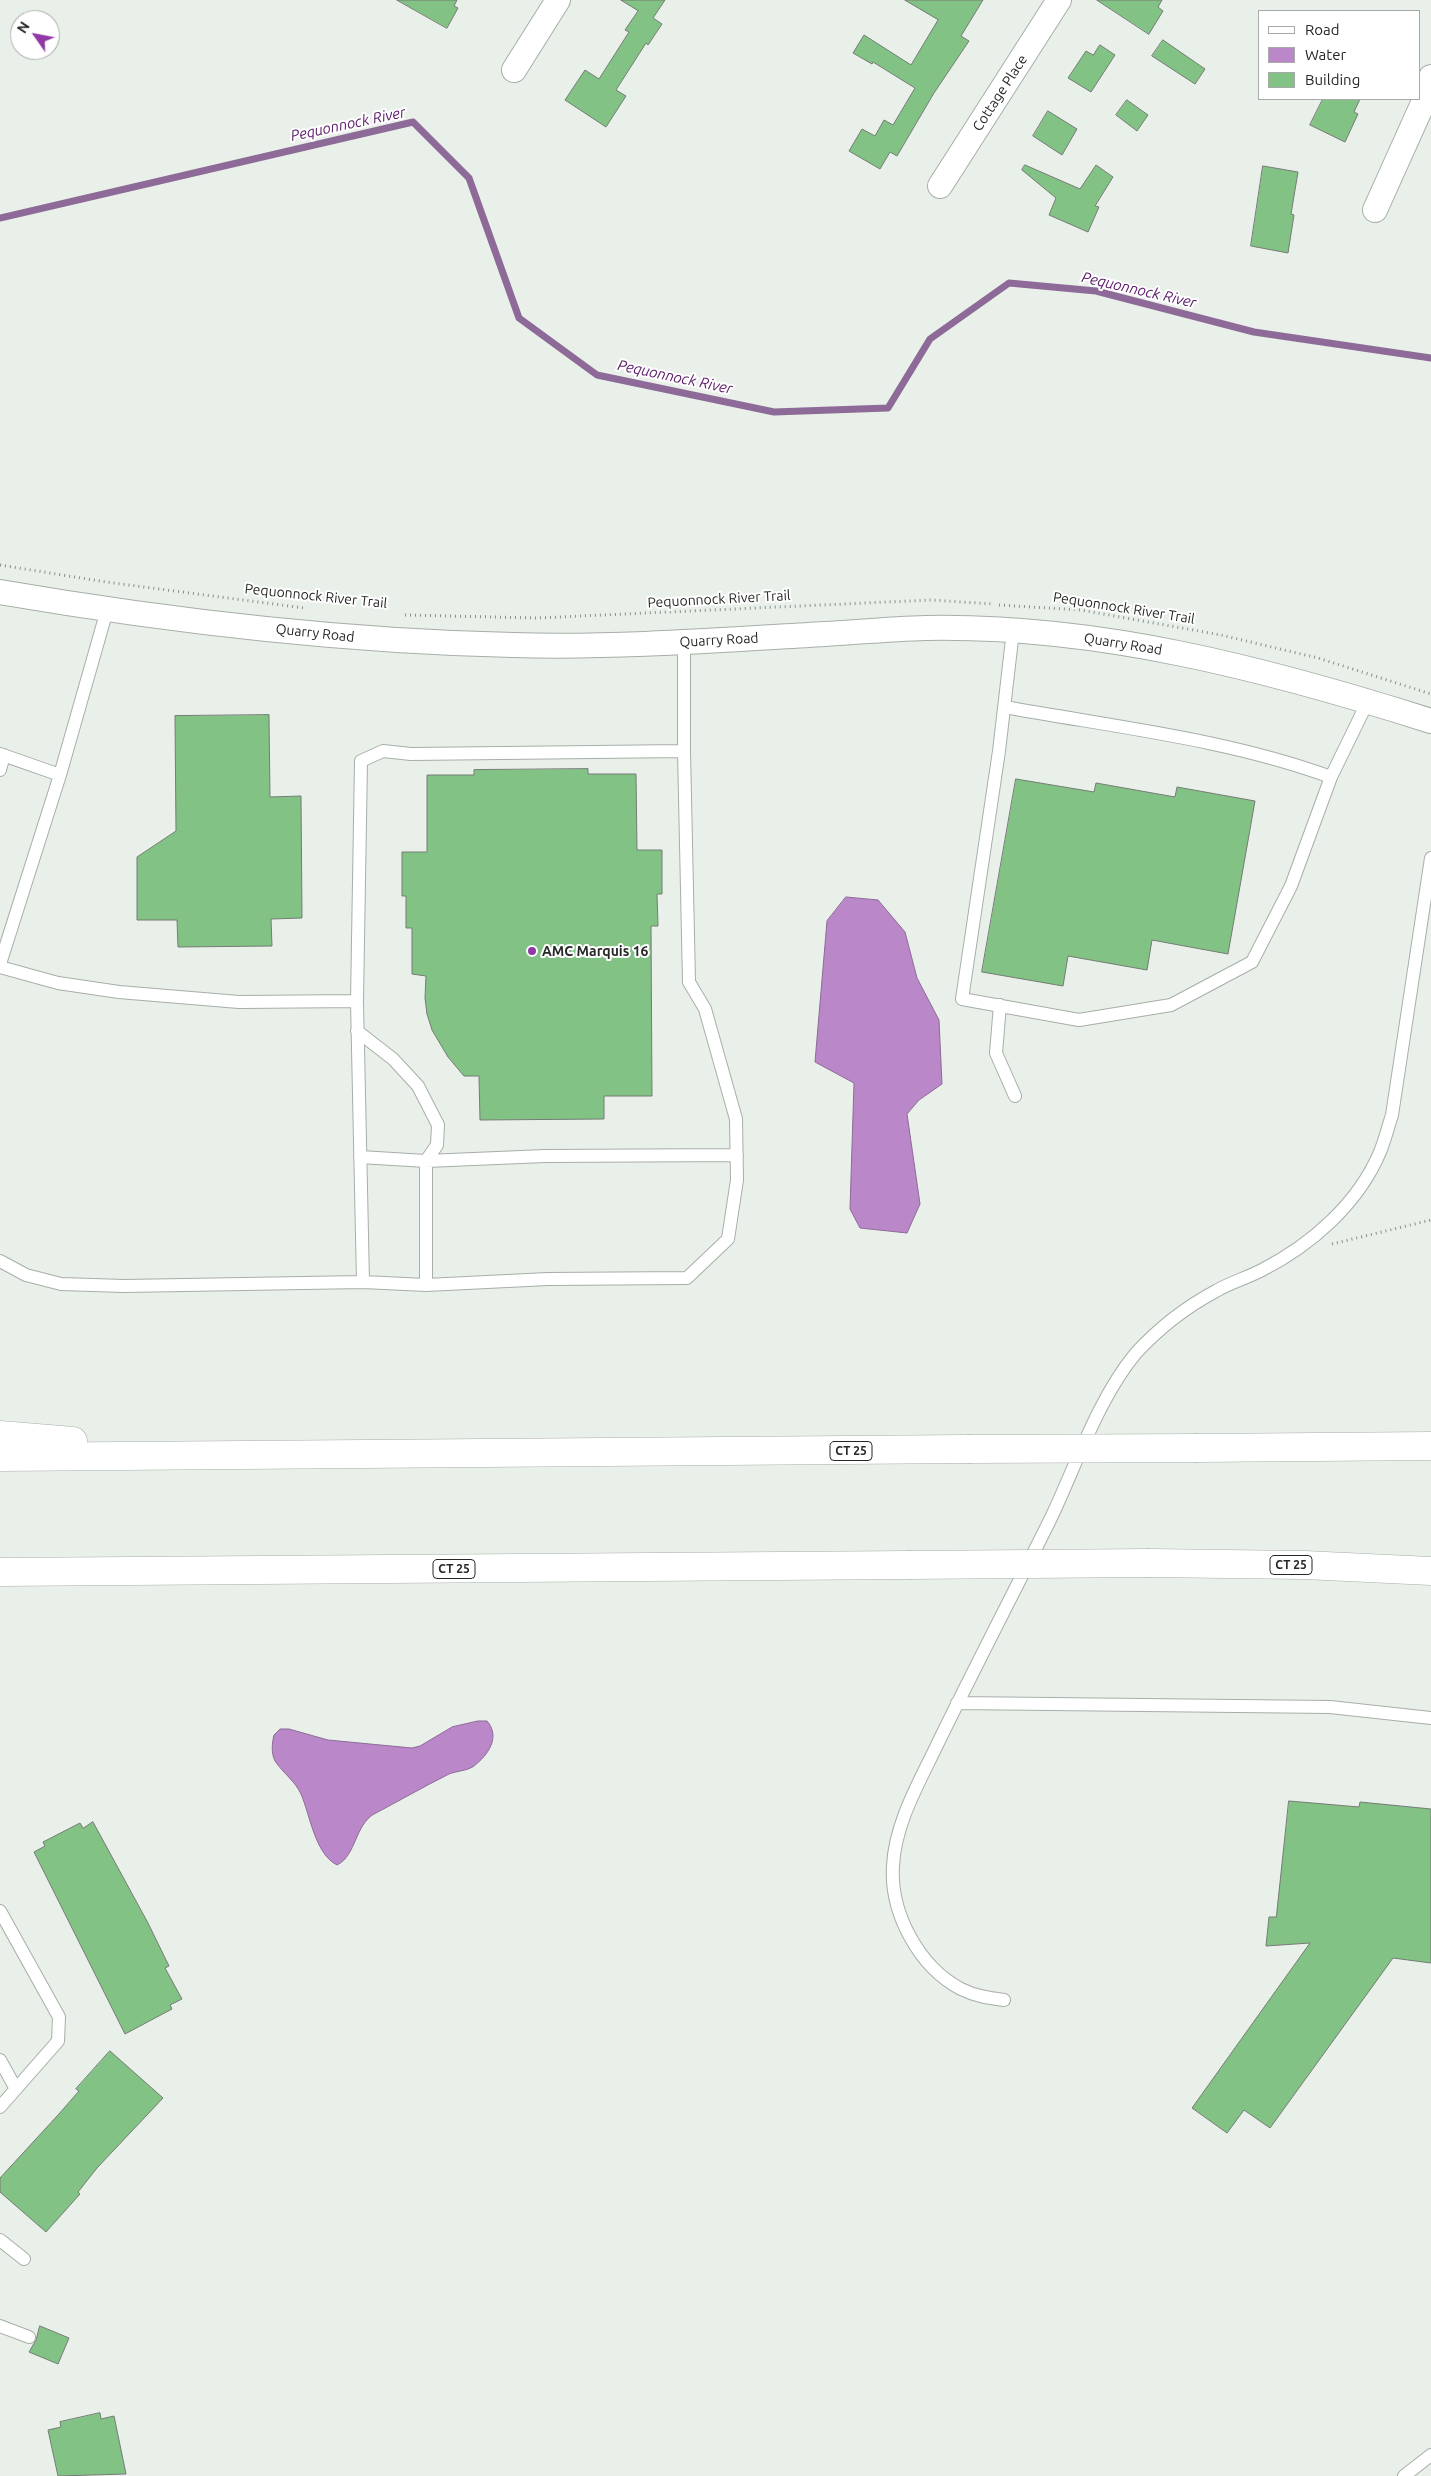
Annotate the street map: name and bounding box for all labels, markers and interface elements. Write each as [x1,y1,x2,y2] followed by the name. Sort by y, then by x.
[10,10,60,60] north arrow
[1258,10,1421,100] legend
[14,19,33,36] text: N
[1305,21,1340,38] text: Road
[1305,46,1346,63] text: Water
[969,52,1031,134] street label: Cottage Place
[1305,71,1360,88] text: Building
[289,103,407,145] water label: Pequonnock River
[1080,268,1198,312] water label: Pequonnock River
[616,356,734,398] water label: Pequonnock River
[244,580,388,612] street label: Pequonnock River Trail
[647,587,791,611] street label: Pequonnock River Trail
[1052,589,1196,627] street label: Pequonnock River Trail
[275,621,355,645] street label: Quarry Road
[679,630,759,650] street label: Quarry Road
[1083,630,1163,658] street label: Quarry Road
[542,943,648,959] place label: AMC Marquis 16
[526,945,538,957] marker: AMC Marquis 16
[830,1442,872,1460] road number: CT 25
[1270,1556,1312,1574] road number: CT 25
[433,1560,475,1578] road number: CT 25

